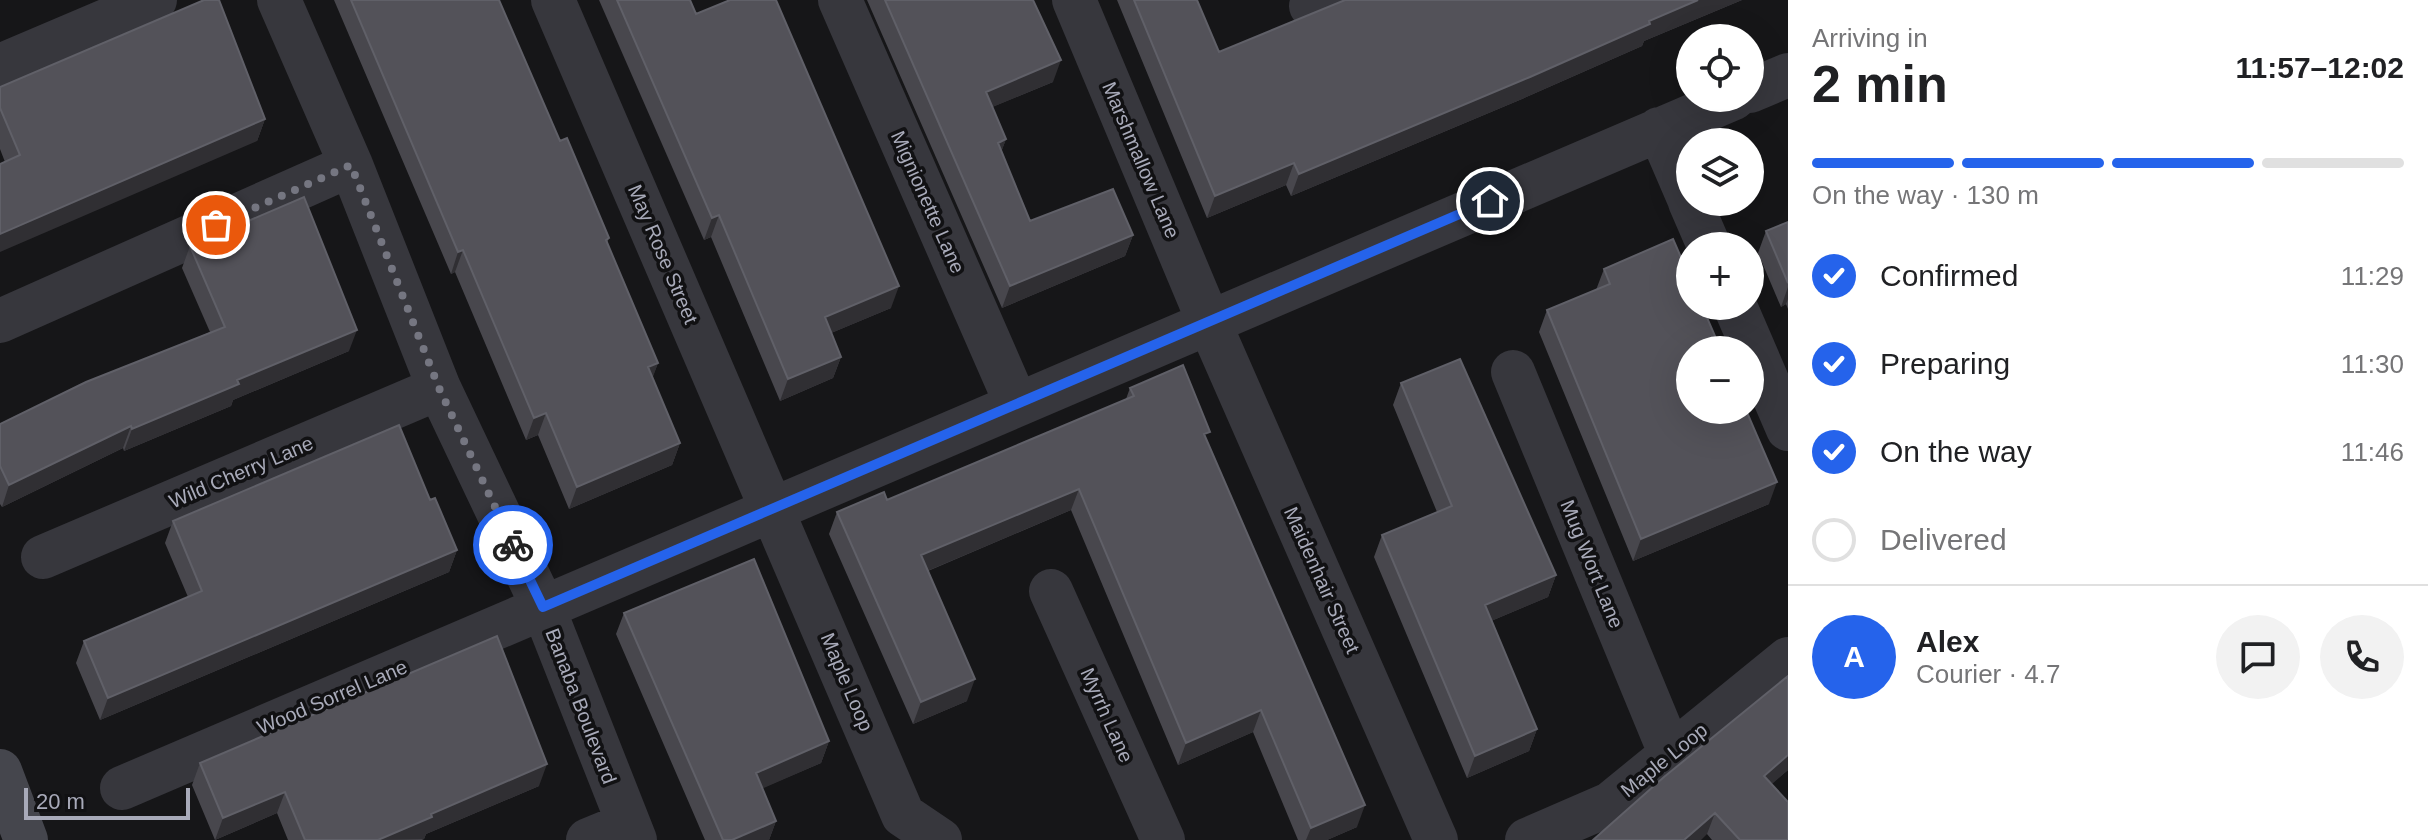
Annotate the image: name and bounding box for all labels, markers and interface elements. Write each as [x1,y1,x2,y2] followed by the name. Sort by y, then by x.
[1812,23,1928,53] text: Arriving in
[1676,24,1764,424] map controls
[1676,24,1764,112] button: locate
[2236,51,2404,84] text: 11:57–12:02
[1812,55,1948,113] text: 2 min
[1098,78,1184,242] street label: Marshmallow Lane
[887,127,969,277] street label: Mignionette Lane
[1676,128,1764,216] button: layers
[1456,167,1524,235] pin
[1468,179,1512,223] icon: home
[1812,180,2039,210] text: On the way · 130 m
[624,181,702,327] street label: May Rose Street
[182,191,250,259] pin
[194,203,238,247] icon: bag
[1676,232,1764,320] button: +
[1812,254,1856,298] icon: check
[1880,259,2018,292] text: Confirmed
[2341,261,2404,291] text: 11:29
[1676,336,1764,424] button: −
[1812,342,1856,386] icon: check
[1880,347,2010,380] text: Preparing
[2341,349,2404,379] text: 11:30
[1812,430,1856,474] icon: check
[166,432,316,512] street label: Wild Cherry Lane
[1880,435,2032,468] text: On the way
[2341,437,2404,467] text: 11:46
[1556,497,1628,631] street label: Mug Wort Lane
[1280,503,1364,657] street label: Maidenhair Street
[473,505,553,585] courier
[491,523,535,567] icon: bike
[1880,523,2007,556] text: Delivered
[2216,615,2300,699] button: chat
[2320,615,2404,699] button: phone
[541,625,621,787] street label: Banaba Boulevard
[1916,625,1979,658] text: Alex
[816,630,878,734] street label: Maple Loop
[1843,640,1865,673] text: A
[254,655,410,739] street label: Wood Sorrel Lane
[1916,659,2061,689] text: Courier · 4.7
[1076,664,1138,766] street label: Myrrh Lane
[1616,719,1712,801] street label: Maple Loop
[24,784,190,820] scale bar
[36,789,85,814] text: 20 m

